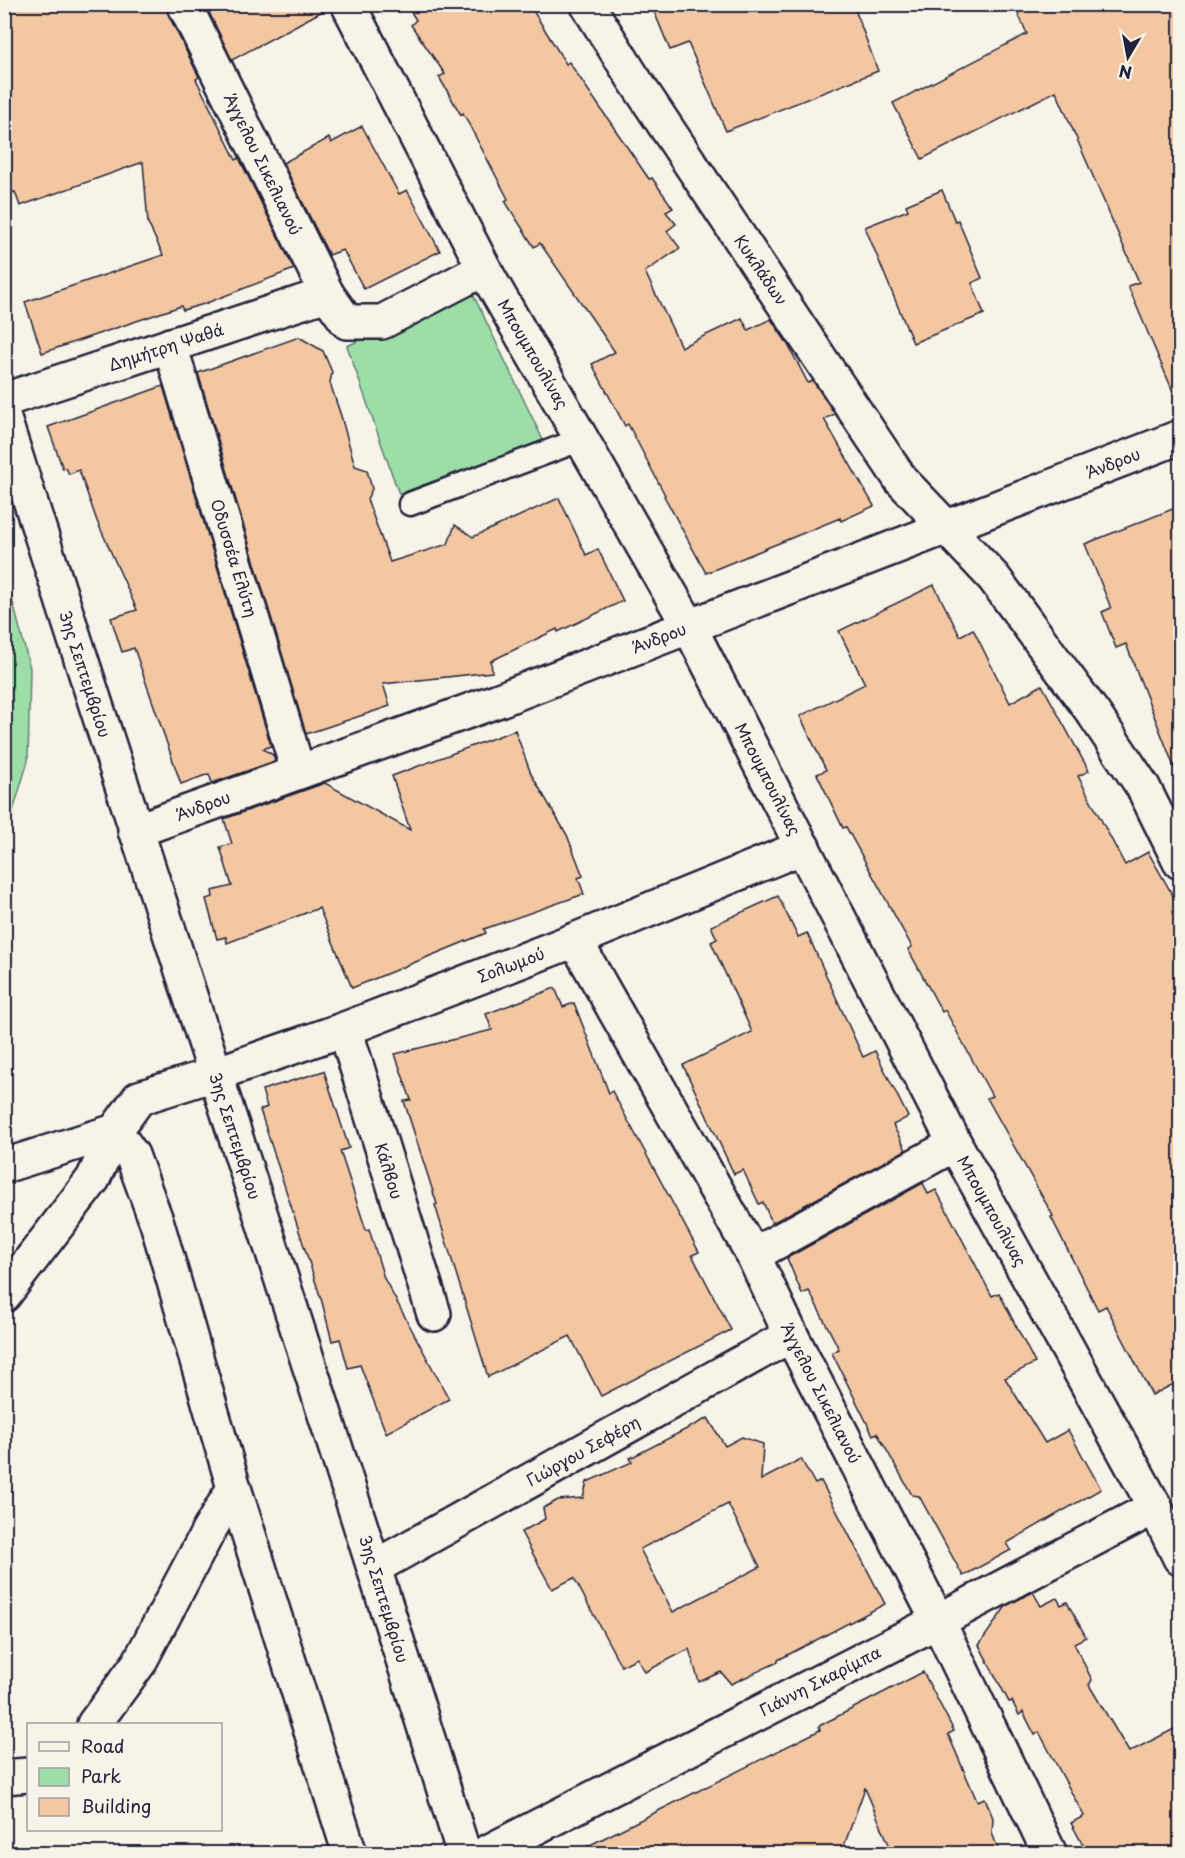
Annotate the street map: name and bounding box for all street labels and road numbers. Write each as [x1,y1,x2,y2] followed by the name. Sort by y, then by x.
[219,89,309,239] street label: Άγγελου Σικελιανού
[729,229,794,310] street label: Κυκλάδων
[493,294,575,413] street label: Μπουμπουλίνας
[105,316,226,376] street label: Δημήτρη Ψαθά
[1082,441,1143,483] street label: Άνδρου
[206,496,264,620] street label: Οδυσσέα Ελύτη
[54,607,118,740] street label: 3ης Σεπτεμβρίου
[628,616,689,658] street label: Άνδρου
[730,718,808,839] street label: Μπουμπουλίνας
[172,784,233,826] street label: Άνδρου
[474,940,548,988] street label: Σολωμού
[204,1069,268,1202] street label: 3ης Σεπτεμβρίου
[370,1140,410,1202] street label: Κάλβου
[952,1151,1033,1270] street label: Μπουμπουλίνας
[776,1318,868,1467] street label: Άγγελου Σικελιανού
[521,1409,644,1491] street label: Γιώργου Σεφέρη
[354,1532,416,1665] street label: 3ης Σεπτεμβρίου
[755,1639,885,1721] street label: Γιάννη Σκαρίμπα

